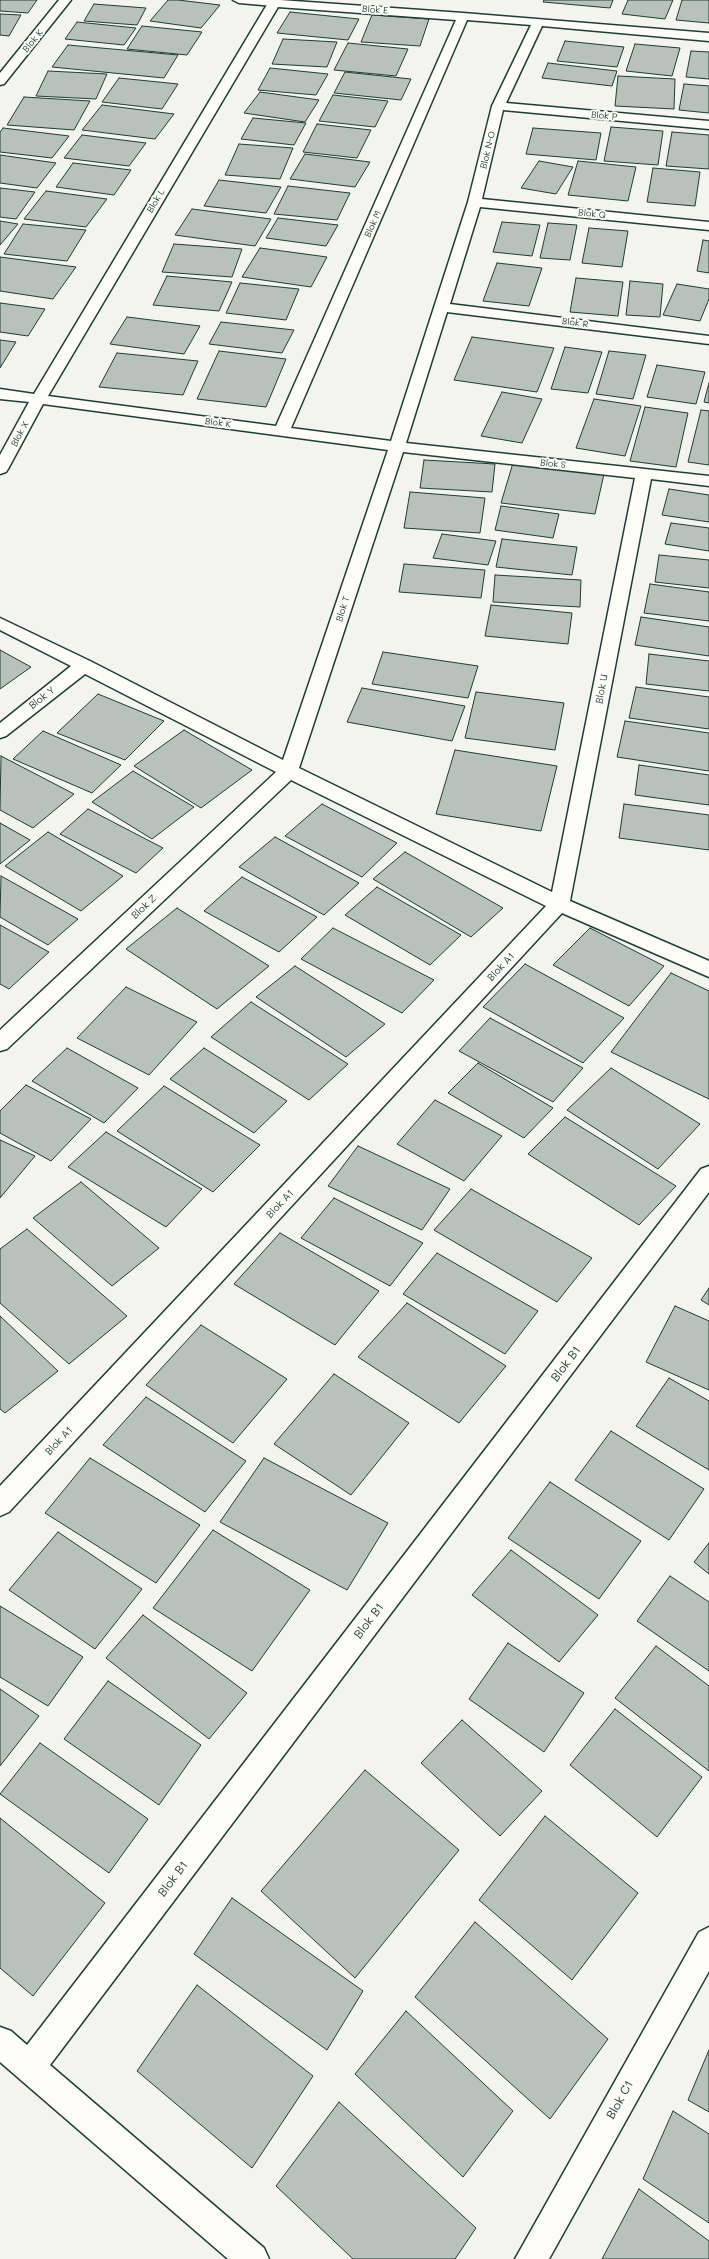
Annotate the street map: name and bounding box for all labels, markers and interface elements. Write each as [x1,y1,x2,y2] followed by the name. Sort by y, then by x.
[362,4,388,16] street label: Blok E
[21,27,45,55] street label: Blok K
[590,109,618,123] street label: Blok P
[478,130,498,170] street label: Blok N-O
[145,187,167,215] street label: Blok L
[578,207,606,221] street label: Blok Q
[362,209,384,239] street label: Blok M
[561,316,589,330] street label: Blok R
[204,416,232,430] street label: Blok K
[9,420,31,448] street label: Blok X
[540,457,566,471] street label: Blok S
[334,595,352,623] street label: Blok T
[593,673,611,705] street label: Blok U
[27,684,57,712] street label: Blok Y
[129,892,159,922] street label: Blok Z
[485,950,517,984] street label: Blok A1
[264,1187,296,1221] street label: Blok A1
[548,1343,584,1385] street label: Blok B1
[43,1424,75,1458] street label: Blok A1
[351,1600,387,1642] street label: Blok B1
[155,1858,191,1900] street label: Blok B1
[604,2078,636,2122] street label: Blok C1

